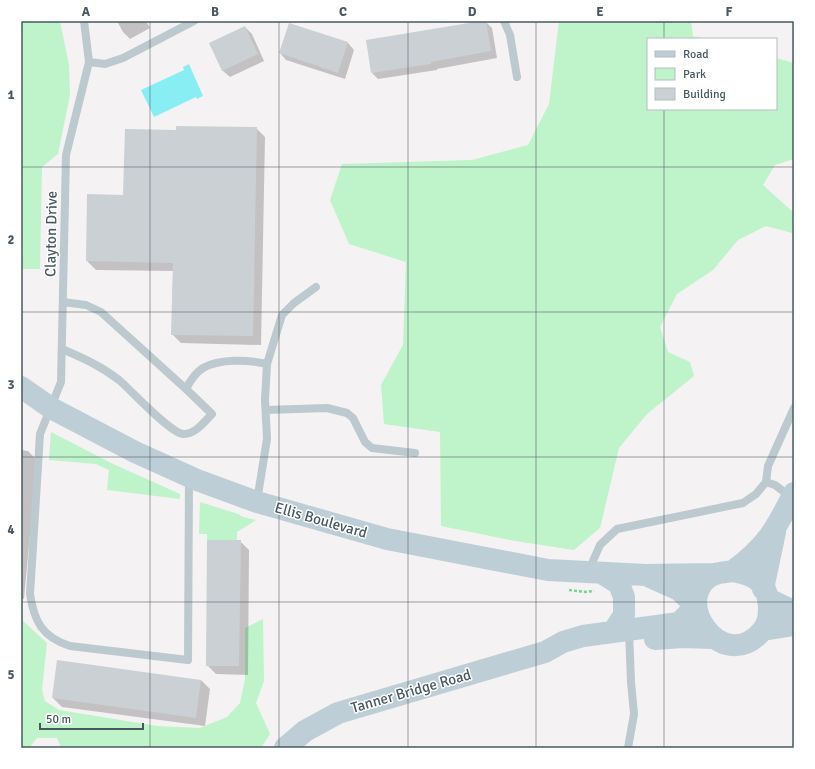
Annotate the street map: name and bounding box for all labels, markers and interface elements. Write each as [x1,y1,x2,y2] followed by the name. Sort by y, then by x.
[82,4,91,20] text: A
[211,4,219,20] text: B
[339,4,347,20] text: C
[468,4,477,20] text: D
[596,4,604,20] text: E
[726,4,733,20] text: F
[647,38,777,110] legend
[683,47,709,62] text: Road
[683,67,706,82] text: Park
[7,87,15,103] text: 1
[683,87,726,102] text: Building
[41,191,61,277] street label: Clayton Drive
[7,232,15,248] text: 2
[7,377,15,393] text: 3
[273,498,369,542] street label: Ellis Boulevard
[7,522,15,538] text: 4
[349,665,473,717] street label: Tanner Bridge Road
[7,667,15,683] text: 5
[40,705,143,731] scale bar
[46,712,71,727] text: 50 m

